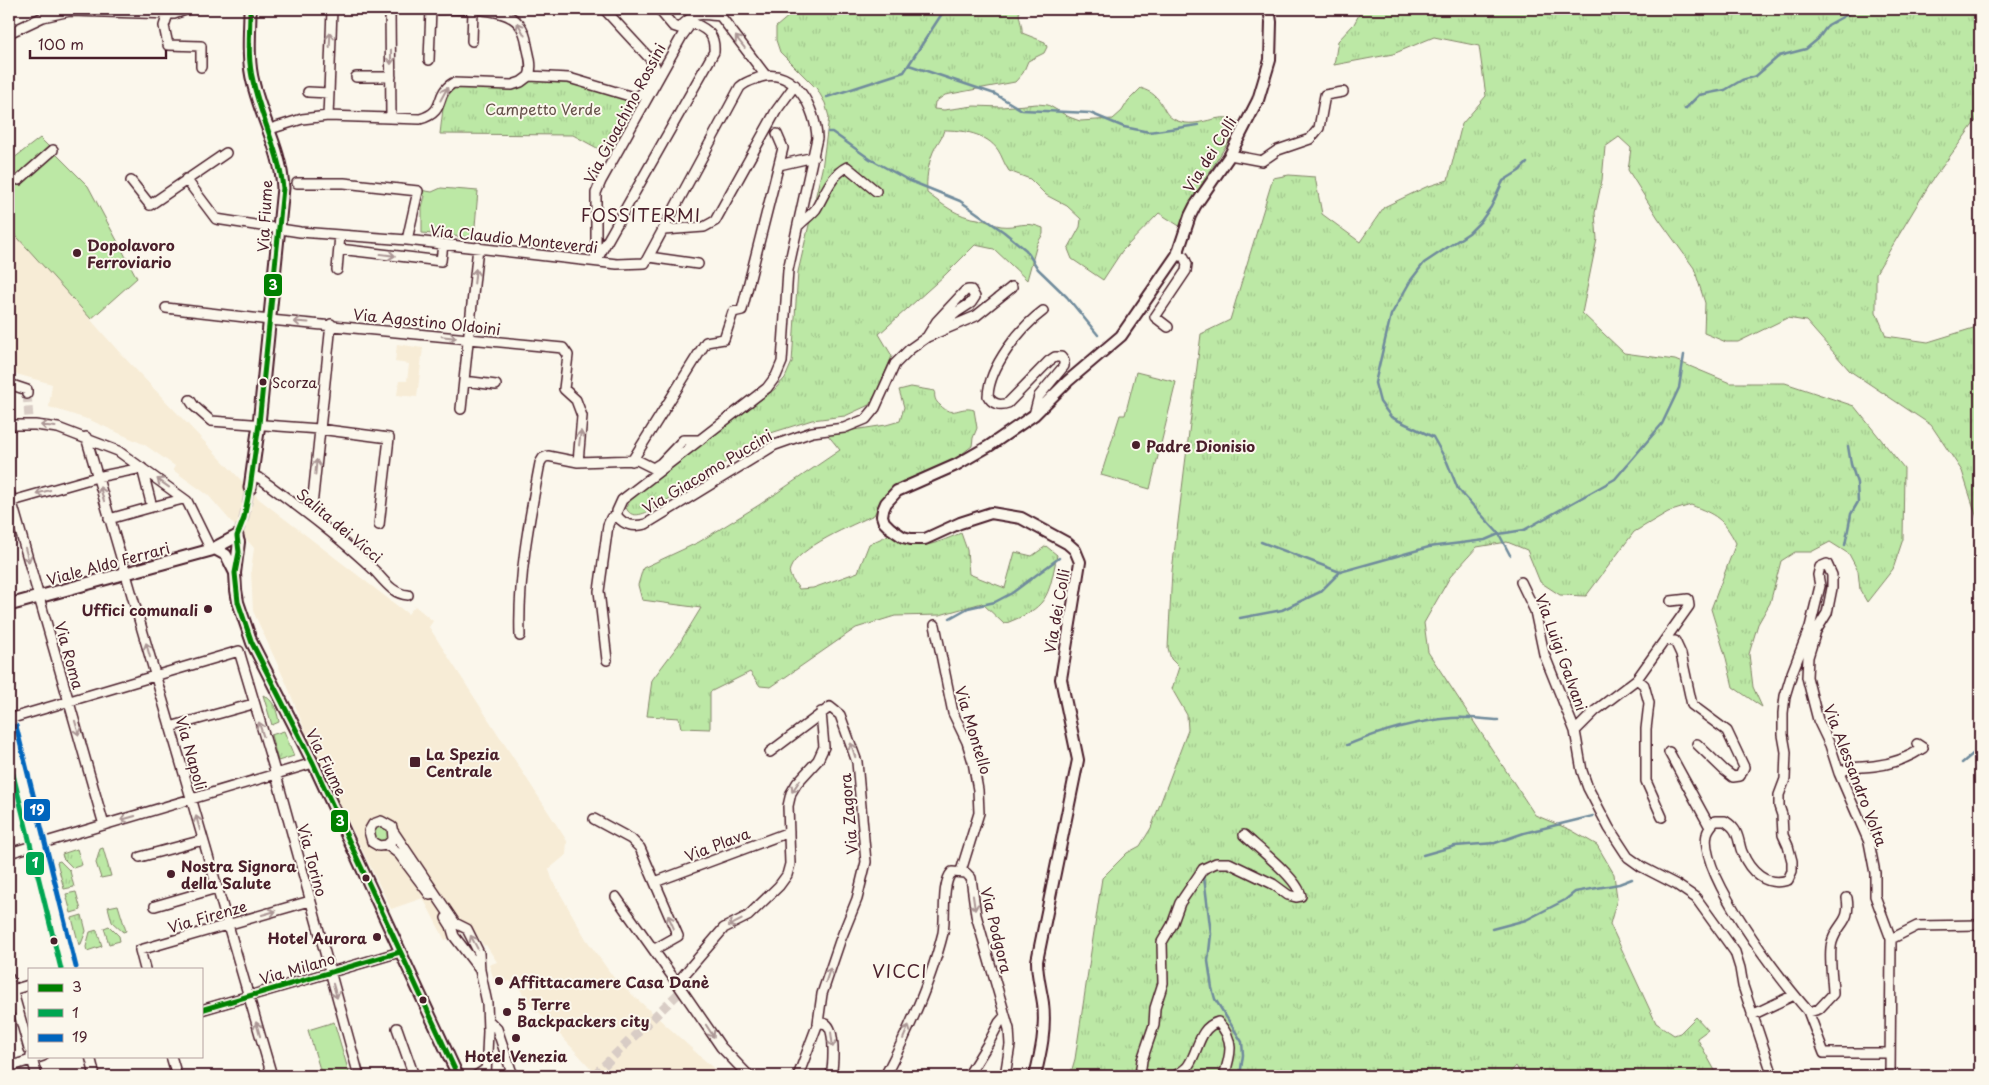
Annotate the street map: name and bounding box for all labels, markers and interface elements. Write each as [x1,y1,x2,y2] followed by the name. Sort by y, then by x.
[516,22,526,37] one-way arrow
[30,28,166,60] scale bar
[38,32,84,55] text: 100 m
[326,32,335,48] one-way arrow
[735,36,746,49] one-way arrow
[577,39,671,187] street label: Via Gioachino Rossini
[386,49,395,65] one-way arrow
[439,87,449,101] one-way arrow
[485,97,601,120] park label: Campetto Verde
[1177,112,1241,196] street label: Via dei Colli
[251,179,277,253] street label: Via Fiume
[581,201,701,228] district label: FOSSITERMI
[429,218,599,258] street label: Via Claudio Monteverdi
[87,233,175,273] place label: Dopolavoro Ferroviario
[71,247,83,259] marker: Dopolavoro Ferroviario
[379,250,395,260] one-way arrow
[470,268,479,284] one-way arrow
[263,273,283,297] line badge: 3
[268,274,278,295] text: 3
[352,302,502,340] street label: Via Agostino Oldoini
[293,318,309,327] one-way arrow
[441,333,457,342] one-way arrow
[272,372,317,393] place label: Scorza
[258,377,268,387] marker: Scorza
[40,421,56,431] one-way arrow
[638,423,776,519] street label: Via Giacomo Puccini
[575,430,585,446] one-way arrow
[1146,434,1255,457] place label: Padre Dionisio
[1130,439,1142,451] marker: Padre Dionisio
[311,460,320,476] one-way arrow
[157,478,170,489] one-way arrow
[292,482,388,568] street label: Salita dei Vicci
[97,487,107,503] one-way arrow
[36,488,52,497] one-way arrow
[44,536,172,590] street label: Viale Aldo Ferrari
[23,547,32,563] one-way arrow
[1037,567,1075,655] street label: Via dei Colli
[1530,590,1594,714] street label: Via Luigi Galvani
[82,598,198,621] place label: Uffici comunali
[202,603,214,615] marker: Uffici comunali
[49,619,91,691] street label: Via Roma
[142,643,152,659] one-way arrow
[950,683,998,777] street label: Via Montello
[1818,701,1894,850] street label: Via Alessandro Volta
[170,713,214,793] street label: Via Napoli
[72,720,82,736] one-way arrow
[256,721,266,737] one-way arrow
[301,724,353,800] street label: Via Fiume
[426,742,500,782] place label: La Spezia Centrale
[848,743,857,759] one-way arrow
[408,755,422,769] marker: La Spezia Centrale
[833,772,863,855] street label: Via Zagora
[791,779,801,793] one-way arrow
[23,798,51,822] line badge: 19
[29,799,45,820] text: 19
[330,809,349,833] line badge: 3
[335,810,345,831] text: 3
[121,814,137,824] one-way arrow
[192,815,202,831] one-way arrow
[292,821,334,899] street label: Via Torino
[681,821,754,867] street label: Via Plava
[25,851,45,876] line badge: 1
[32,852,39,873] text: 1
[181,854,297,894] place label: Nostra Signora della Salute
[165,868,177,880] marker: Nostra Signora della Salute
[361,873,371,883] unlabelled marker
[975,885,1019,975] street label: Via Podgora
[165,894,249,938] street label: Via Firenze
[969,894,979,910] one-way arrow
[260,907,276,917] one-way arrow
[666,915,676,930] one-way arrow
[728,919,743,928] one-way arrow
[268,926,368,949] place label: Hotel Aurora
[371,931,383,943] marker: Hotel Aurora
[469,935,479,950] one-way arrow
[49,936,59,946] unlabelled marker
[257,946,337,990] street label: Via Milano
[872,957,928,984] district label: VICCI
[28,968,202,1058] legend
[824,968,833,983] one-way arrow
[508,970,710,993] place label: Affittacamere Casa Danè
[72,974,82,997] text: 3
[493,975,505,987] marker: Affittacamere Casa Danè
[330,983,340,999] one-way arrow
[517,992,650,1032] place label: 5 Terre Backpackers city
[418,995,428,1005] unlabelled marker
[72,1000,79,1023] text: 1
[501,1006,513,1018] marker: 5 Terre Backpackers city
[253,1022,263,1038] one-way arrow
[705,1023,715,1037] one-way arrow
[72,1024,88,1047] text: 19
[901,1025,911,1040] one-way arrow
[510,1032,522,1044] marker: Hotel Venezia
[827,1032,837,1048] one-way arrow
[464,1044,568,1067] place label: Hotel Venezia

